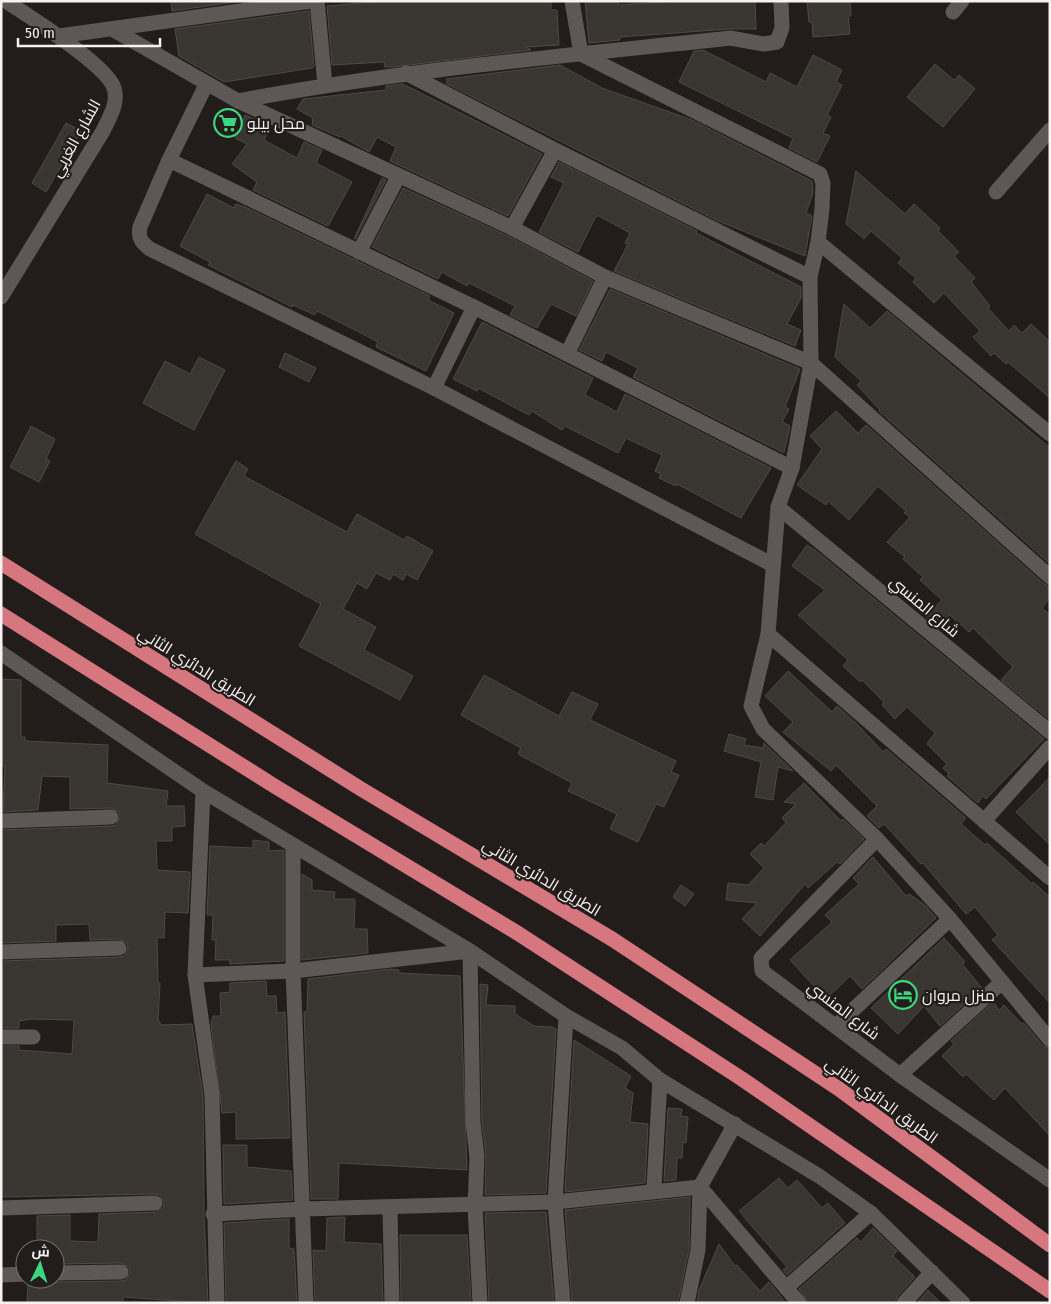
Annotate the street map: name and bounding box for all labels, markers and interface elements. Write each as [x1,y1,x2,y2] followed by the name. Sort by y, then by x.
[18,15,160,47] scale bar
[25,24,55,42] text: 50 m
[46,96,108,182] street label: الشارع الغربي
[213,108,243,138] supermarket icon: محل بيلو
[247,114,305,134] place label: محل بيلو
[884,572,963,643] street label: شارع المنسي
[133,623,259,713] street label: الطريق الدائري الثاني
[477,835,604,924] street label: الطريق الدائري الثاني
[802,977,883,1046] street label: شارع المنسي
[888,980,918,1010] hotel icon: منزل مروان
[922,986,995,1006] place label: منزل مروان
[819,1053,942,1151] street label: الطريق الدائري الثاني
[15,1239,65,1289] north arrow
[31,1242,50,1261] text: ش

